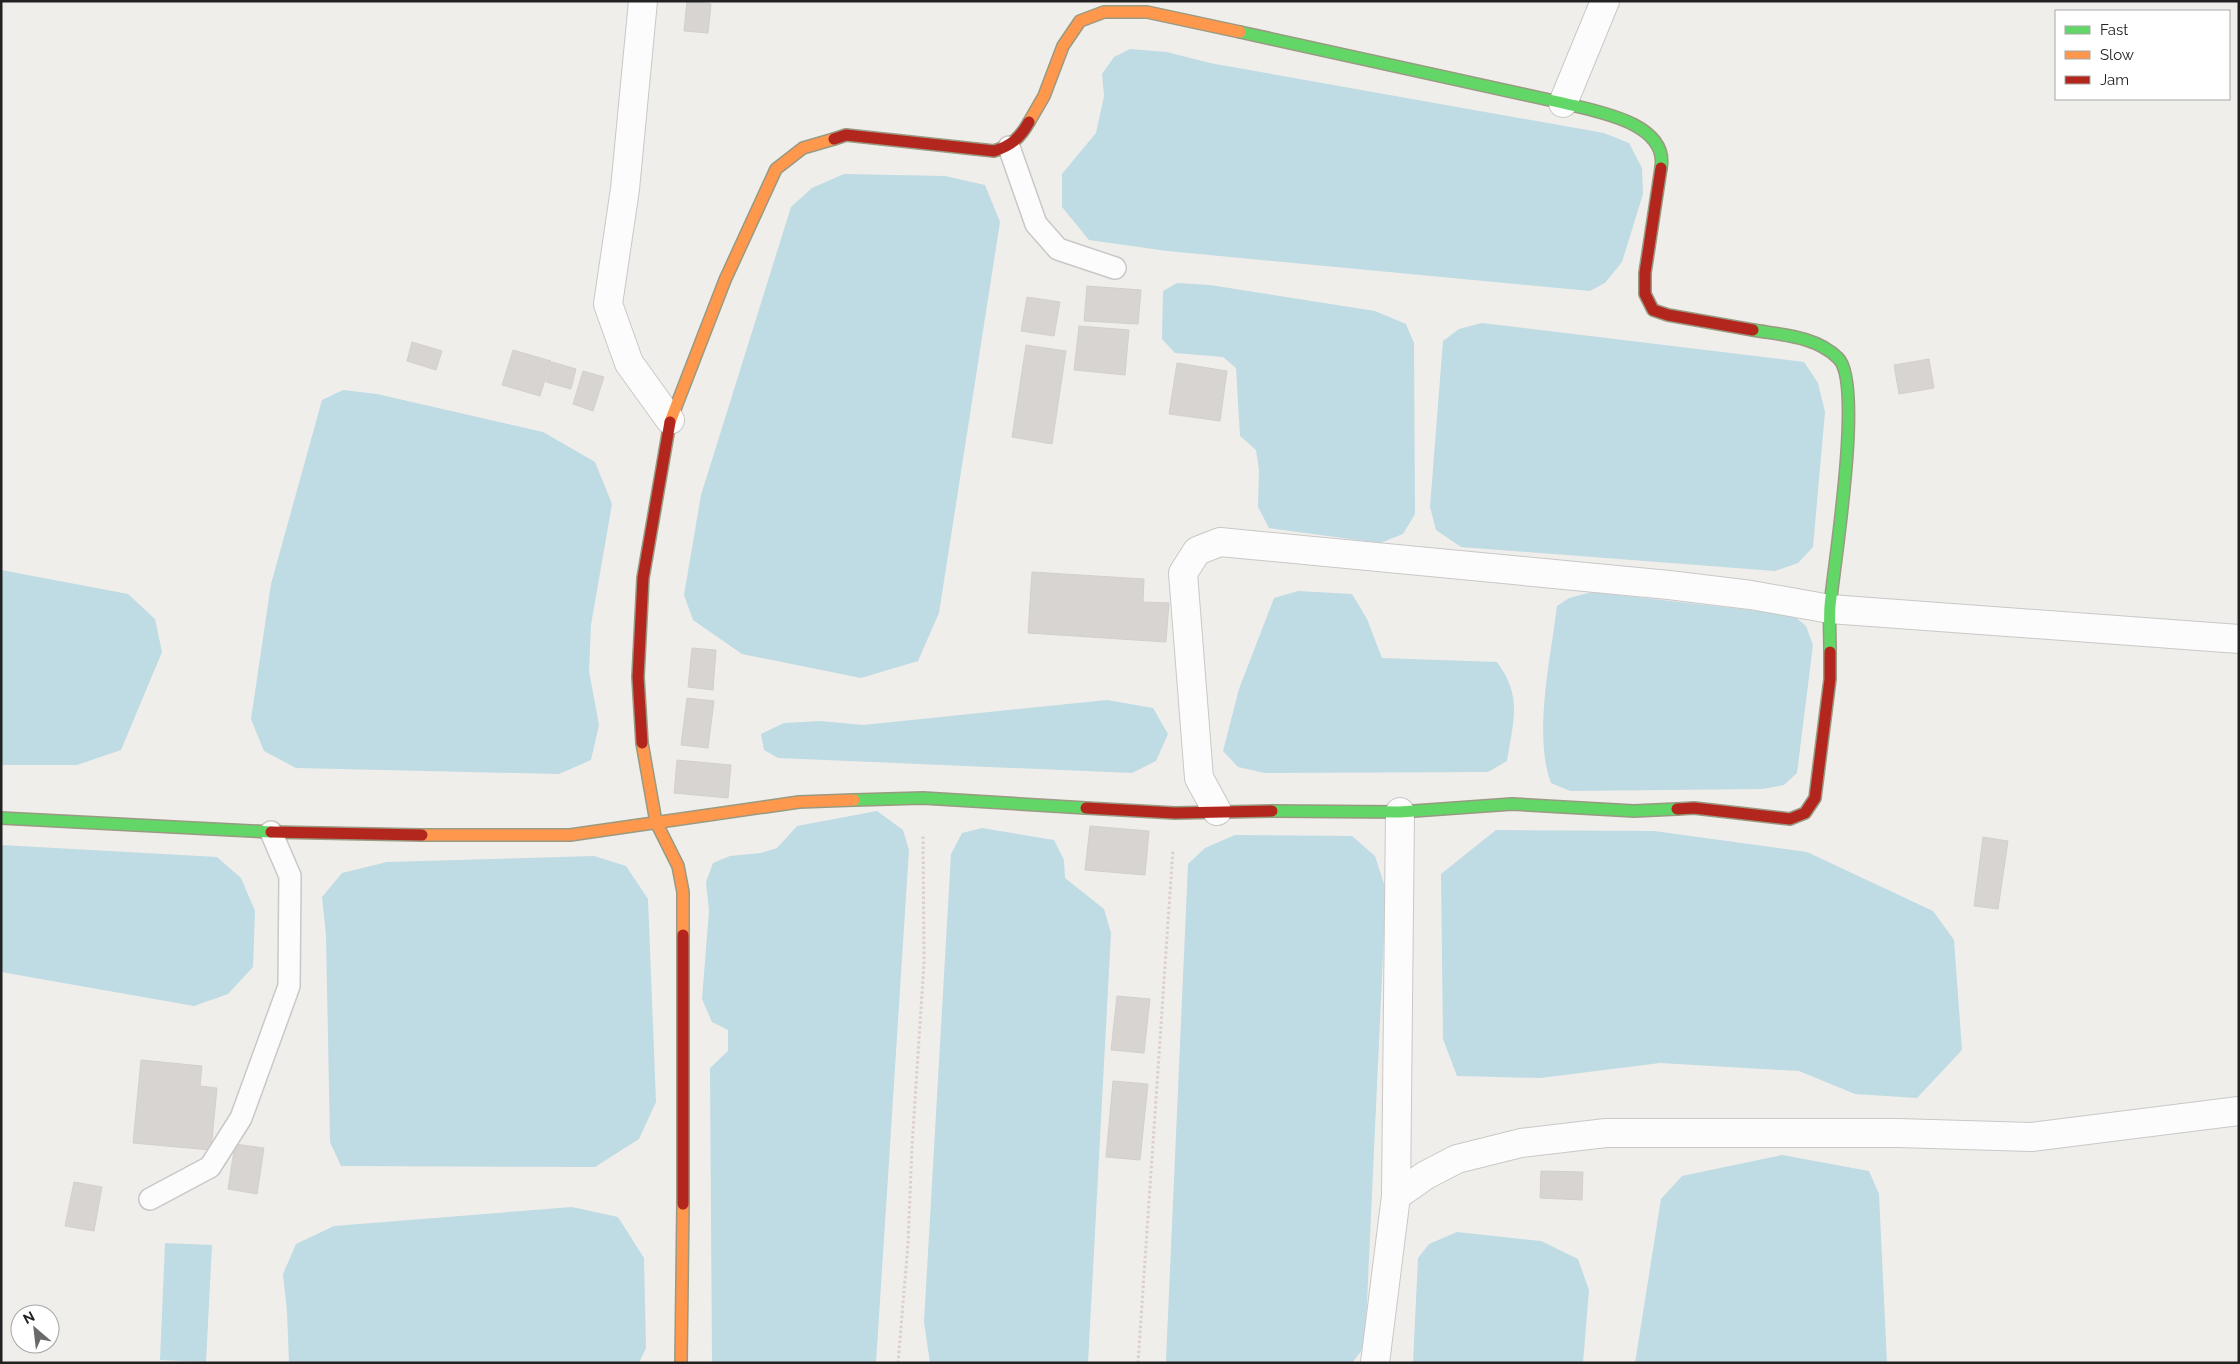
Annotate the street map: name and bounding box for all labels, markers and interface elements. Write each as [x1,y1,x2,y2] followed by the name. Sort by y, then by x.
[2055,10,2230,100] legend
[2100,21,2128,39] text: Fast
[2100,46,2134,64] text: Slow
[2100,71,2129,89] text: Jam
[10,1304,60,1354] north arrow
[20,1308,37,1327] text: N

